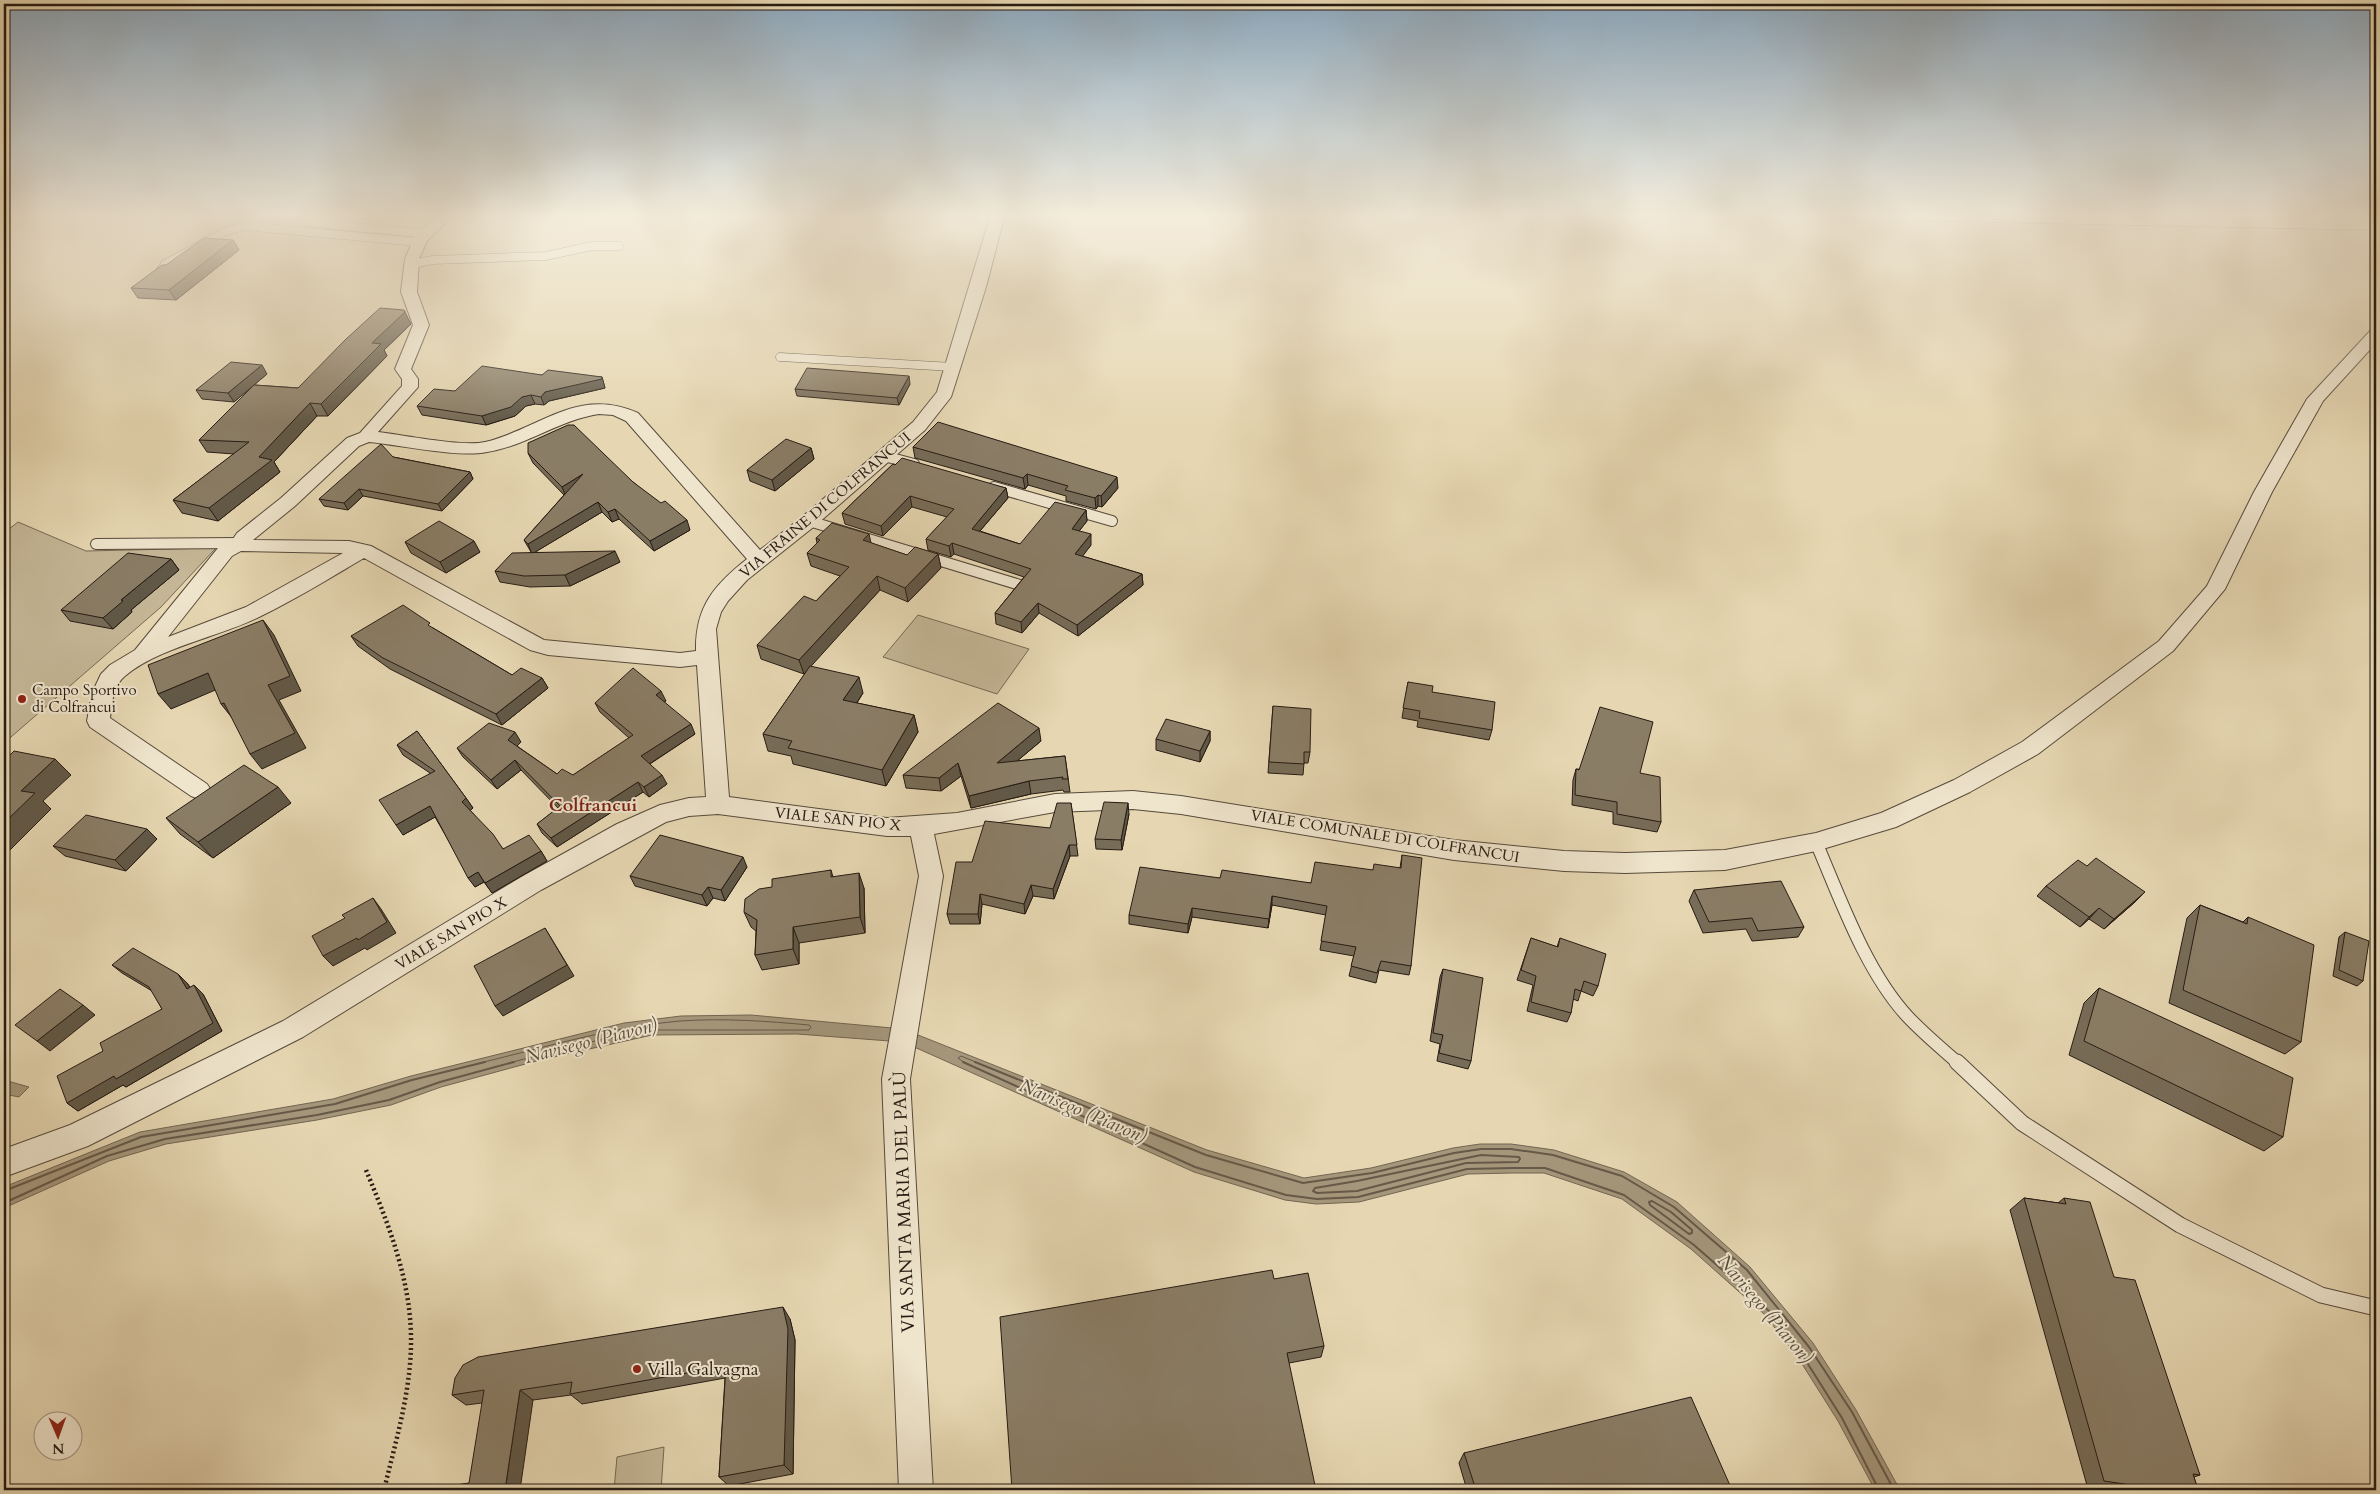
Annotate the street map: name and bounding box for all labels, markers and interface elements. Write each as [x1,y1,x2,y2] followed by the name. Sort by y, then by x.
[735,427,915,583] street label: VIA FRAINE DI COLFRANCUI
[32,680,137,717] place label: Campo Sportivo di Colfrancui
[16,693,28,705] marker: Campo Sportivo di Colfrancui
[549,793,638,818] district label: Colfrancui
[774,802,902,836] street label: VIALE SAN PIO X
[1249,805,1521,867] street label: VIALE COMUNALE DI COLFRANCUI
[391,892,511,974] street label: VIALE SAN PIO X
[522,1012,660,1070] water label: Navisego (Piavon)
[887,1071,921,1333] street label: VIA SANTA MARIA DEL PALÙ
[1015,1072,1151,1150] water label: Navisego (Piavon)
[1711,1249,1819,1369] water label: Navisego (Piavon)
[647,1357,759,1382] place label: Villa Galvagna
[631,1363,643,1375] marker: Villa Galvagna
[32,1412,82,1462] north arrow
[52,1439,65,1458] text: N

